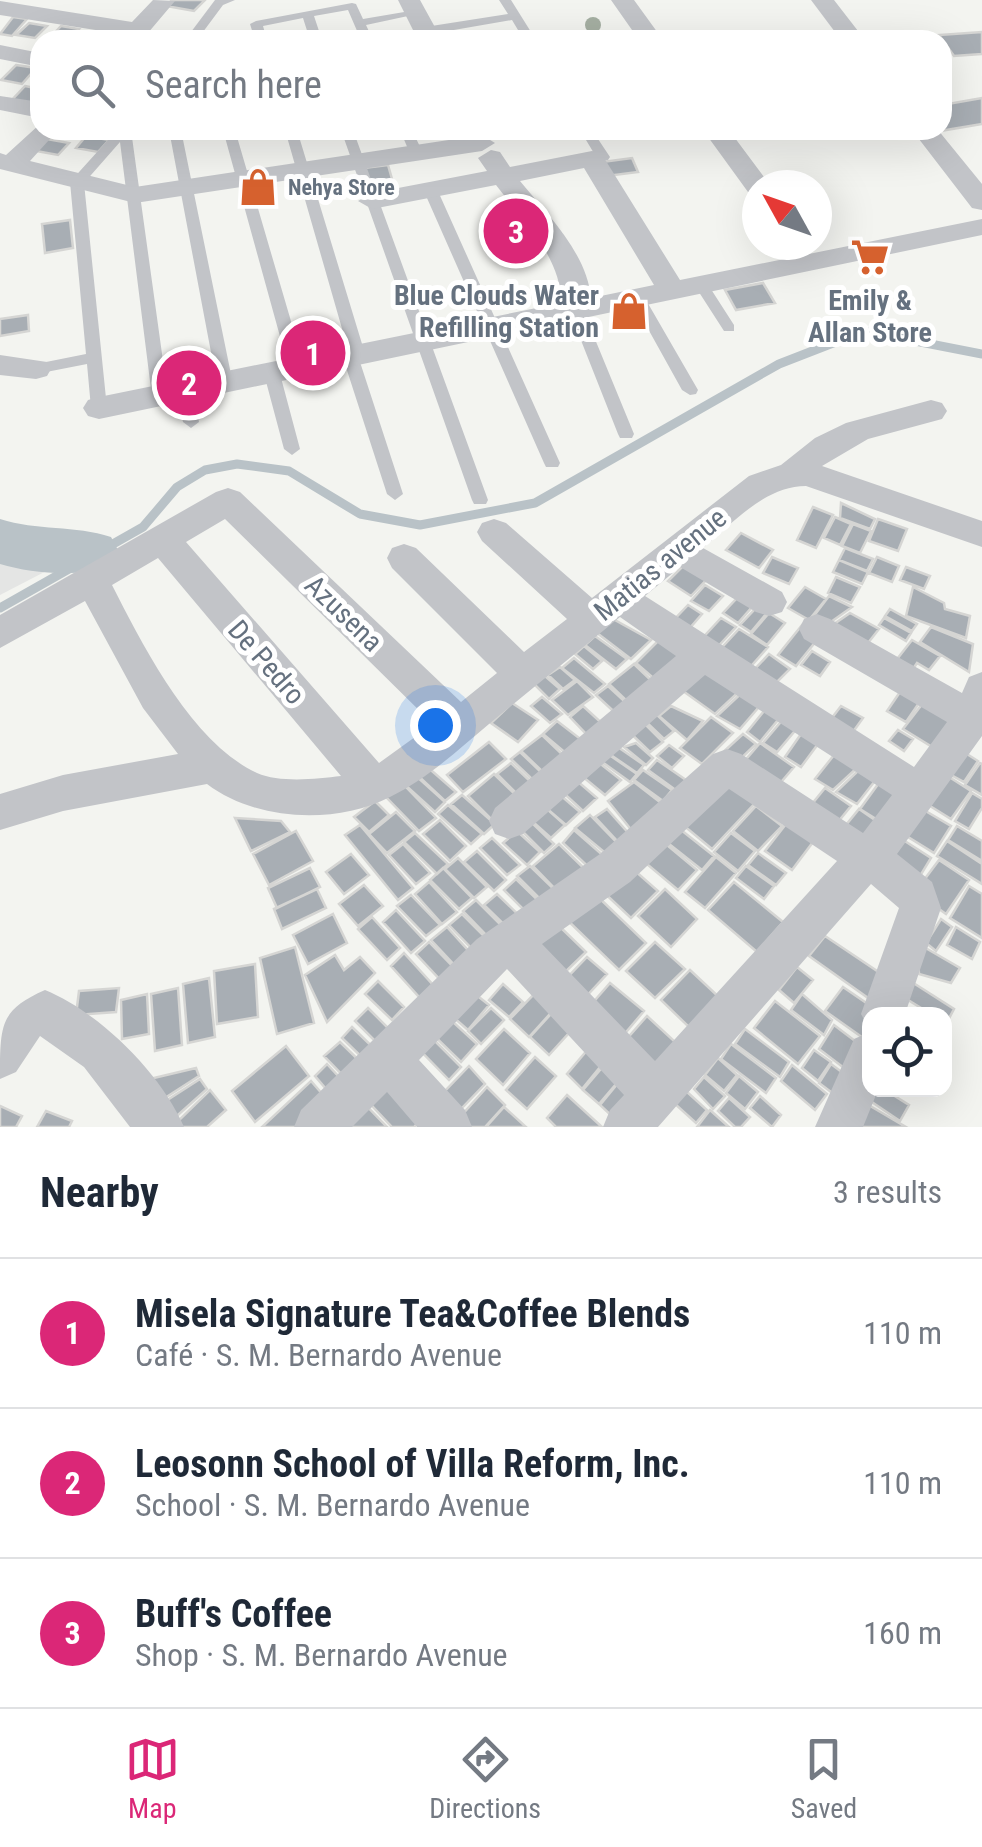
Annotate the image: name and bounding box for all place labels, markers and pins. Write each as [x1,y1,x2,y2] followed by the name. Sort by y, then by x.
[237,166,279,208] shop icon: Nehya Store
[288,175,395,200] place label: Nehya Store
[484,194,548,268] pin: 3
[849,236,891,278] supermarket icon: Emily & Allan Store
[394,279,599,344] place label: Blue Clouds Water Refilling Station
[808,284,932,349] place label: Emily & Allan Store
[608,290,650,332] shop icon: Blue Clouds Water Refilling Station
[280,316,346,390] pin: 1
[156,346,222,420] pin: 2

